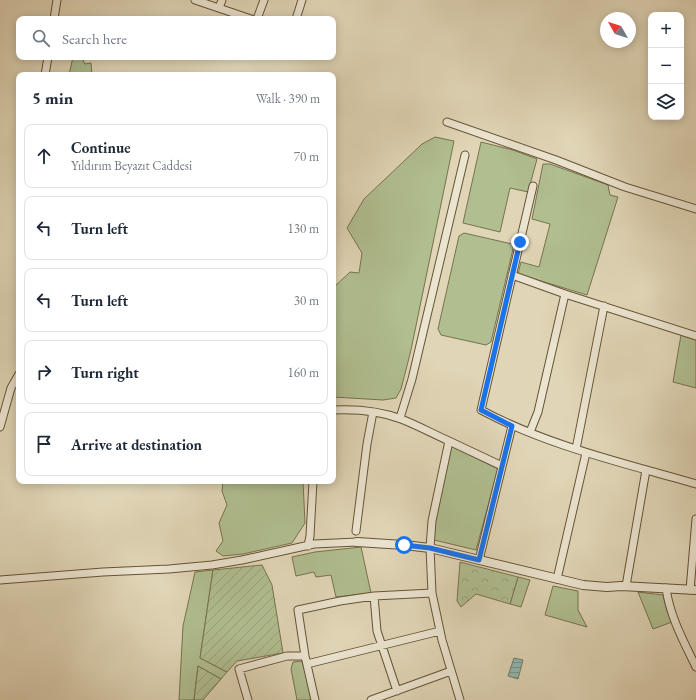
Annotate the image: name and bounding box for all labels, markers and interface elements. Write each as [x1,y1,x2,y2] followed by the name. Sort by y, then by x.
[600,12,636,48] north arrow
[648,12,684,120] map controls
[648,12,684,48] button: +
[16,16,336,60] search box
[30,27,52,49] icon: search
[62,29,127,48] text: Search here
[648,48,684,84] button: −
[648,84,684,120] button: layers
[32,87,73,109] text: 5 min
[256,90,320,107] text: Walk · 390 m
[71,138,131,157] text: Continue
[33,145,55,167] icon: ahead
[294,148,319,165] text: 70 m
[71,157,192,174] text: Yıldırım Beyazıt Caddesi
[33,217,55,239] icon: left
[71,219,128,238] text: Turn left
[288,220,319,237] text: 130 m
[511,233,529,251] route end
[33,289,55,311] icon: left
[71,291,128,310] text: Turn left
[294,292,319,309] text: 30 m
[33,361,55,383] icon: right
[71,363,139,382] text: Turn right
[288,364,319,381] text: 160 m
[33,433,55,455] icon: arrive
[71,435,202,454] text: Arrive at destination
[395,536,413,554] route start

